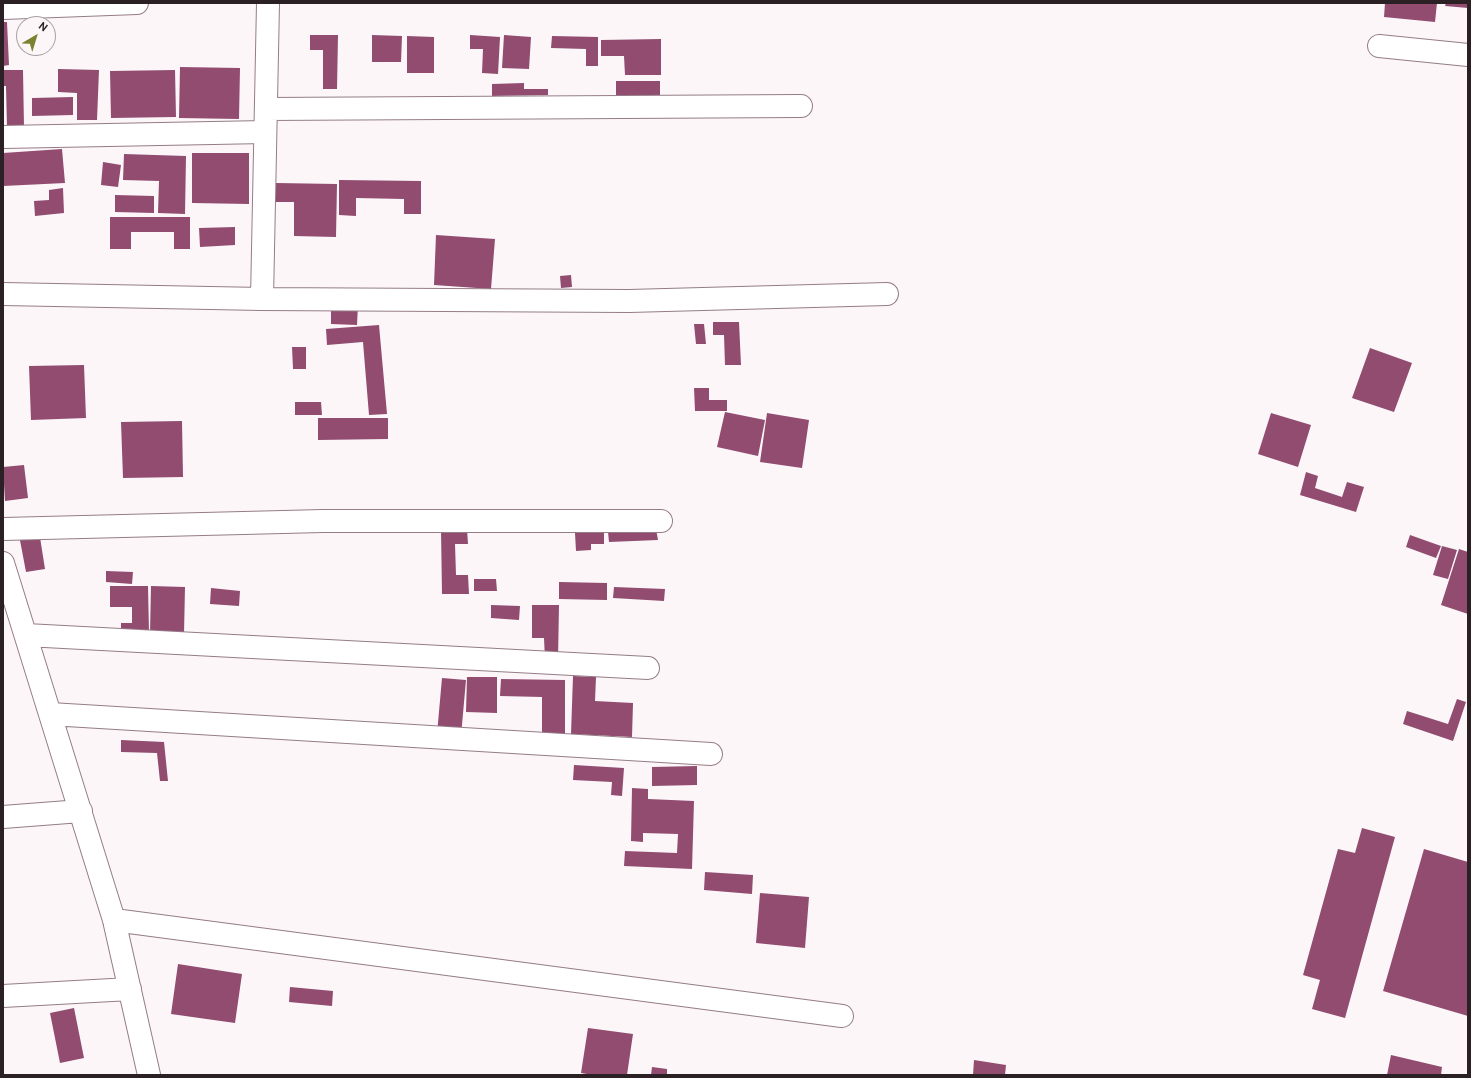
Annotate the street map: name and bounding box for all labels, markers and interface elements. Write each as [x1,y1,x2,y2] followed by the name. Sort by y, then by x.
[16,16,56,56] north arrow
[35,19,50,35] text: N

